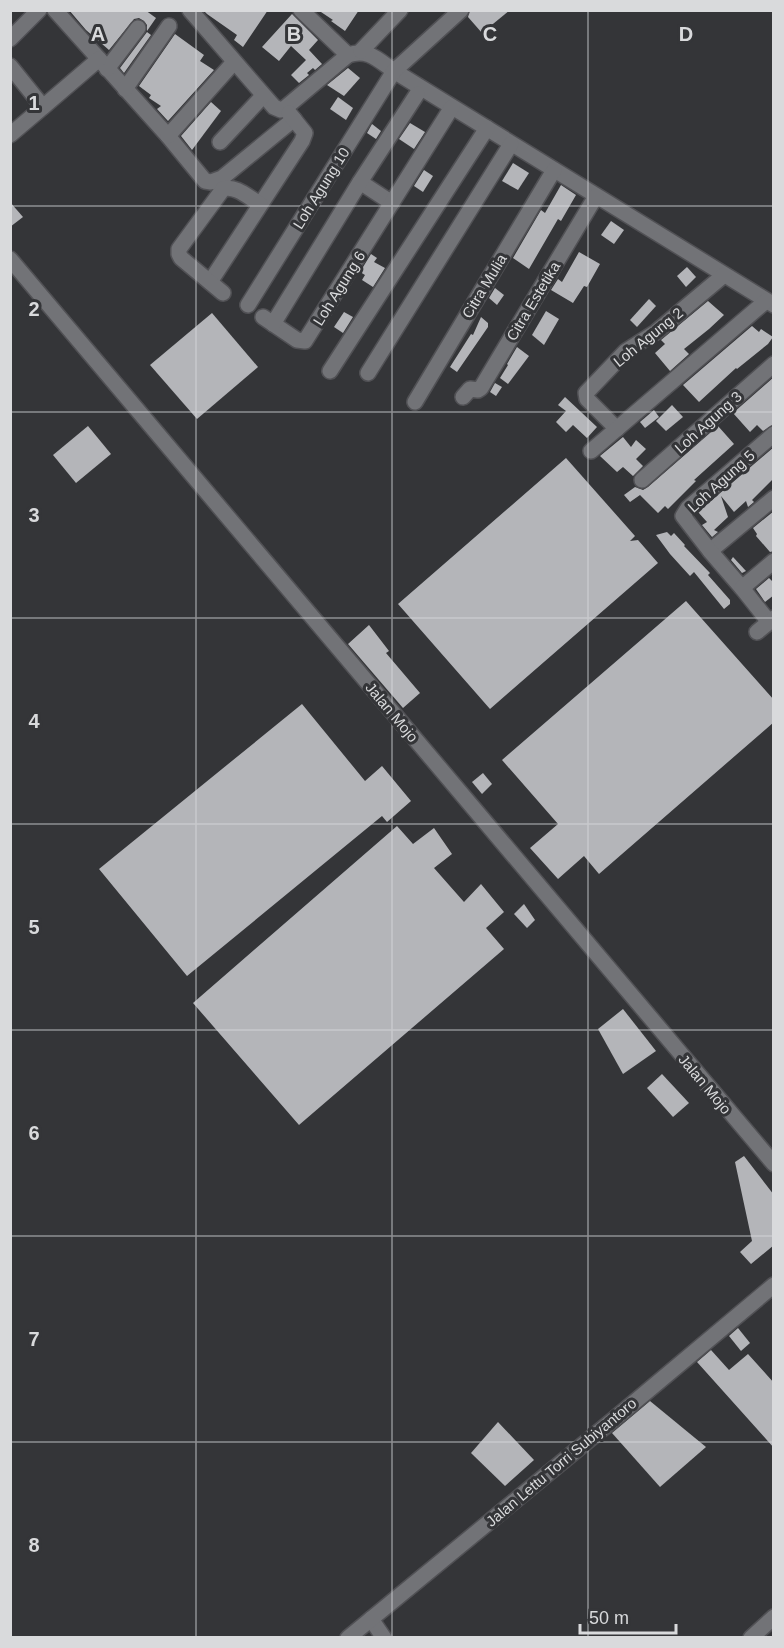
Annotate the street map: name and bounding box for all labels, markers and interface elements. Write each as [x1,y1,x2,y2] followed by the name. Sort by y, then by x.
[91,23,105,45] text: A
[287,23,301,45] text: B
[483,23,497,45] text: C
[679,23,693,45] text: D
[28,92,40,114] text: 1
[289,144,353,232] street label: Loh Agung 10
[309,248,369,328] street label: Loh Agung 6
[458,250,510,321] street label: Citra Mulia
[503,258,564,344] street label: Citra Estetika
[28,298,40,320] text: 2
[610,304,686,370] street label: Loh Agung 2
[671,387,745,457] street label: Loh Agung 3
[684,446,758,516] street label: Loh Agung 5
[28,504,40,526] text: 3
[362,679,422,745] street label: Jalan Mojo
[28,710,40,732] text: 4
[28,916,40,938] text: 5
[675,1051,735,1117] street label: Jalan Mojo
[28,1122,40,1144] text: 6
[28,1328,40,1350] text: 7
[483,1394,639,1530] street label: Jalan Lettu Torri Subiyantoro
[28,1534,40,1556] text: 8
[580,1597,676,1635] scale bar
[589,1608,629,1628] text: 50 m

